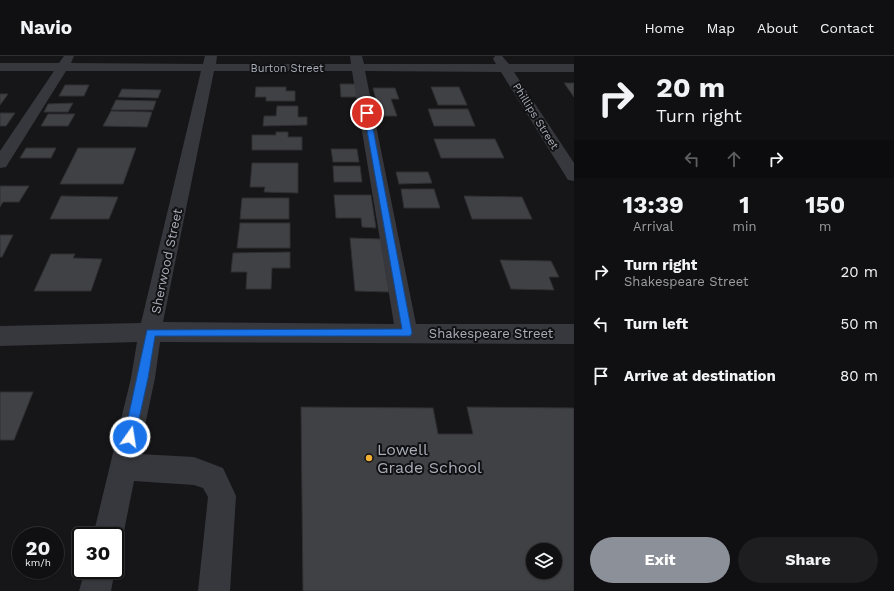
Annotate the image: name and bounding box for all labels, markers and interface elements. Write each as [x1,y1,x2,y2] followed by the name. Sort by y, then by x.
[20,16,72,39] text: Navio
[644,20,684,36] text: Home
[706,20,735,36] text: Map
[757,20,798,36] text: About
[820,20,874,36] text: Contact
[250,62,324,75] street label: Burton Street
[656,71,725,104] text: 20 m
[590,72,642,124] icon: right
[510,81,561,152] street label: Phillips Street
[350,96,384,130] pin
[356,102,378,124] icon: arrive
[656,105,742,126] text: Turn right
[681,148,703,170] icon: left
[723,148,745,170] icon: ahead
[765,148,787,170] icon: right
[623,191,684,219] text: 13:39
[739,191,750,219] text: 1
[805,191,845,219] text: 150
[148,207,185,315] street label: Sherwood Street
[633,219,674,234] text: Arrival
[733,219,756,234] text: min
[819,219,831,234] text: m
[624,256,697,274] text: Turn right
[590,261,612,283] icon: right
[841,263,878,281] text: 20 m
[624,274,748,289] text: Shakespeare Street
[590,313,612,335] icon: left
[624,315,688,333] text: Turn left
[841,315,878,333] text: 50 m
[429,326,554,341] street label: Shakespeare Street
[590,365,612,387] icon: arrive
[624,367,776,385] text: Arrive at destination
[840,367,878,385] text: 80 m
[109,416,151,458] position arrow
[377,440,482,477] place label: Lowell Grade School
[364,453,374,463] marker: Lowell Grade School
[72,527,124,579] speed limit sign: 30
[26,536,50,560] text: 20
[590,537,730,583] button: Exit
[738,537,878,583] button: Share
[526,543,562,579] map controls
[526,543,562,579] button: layers
[25,557,51,568] text: km/h

